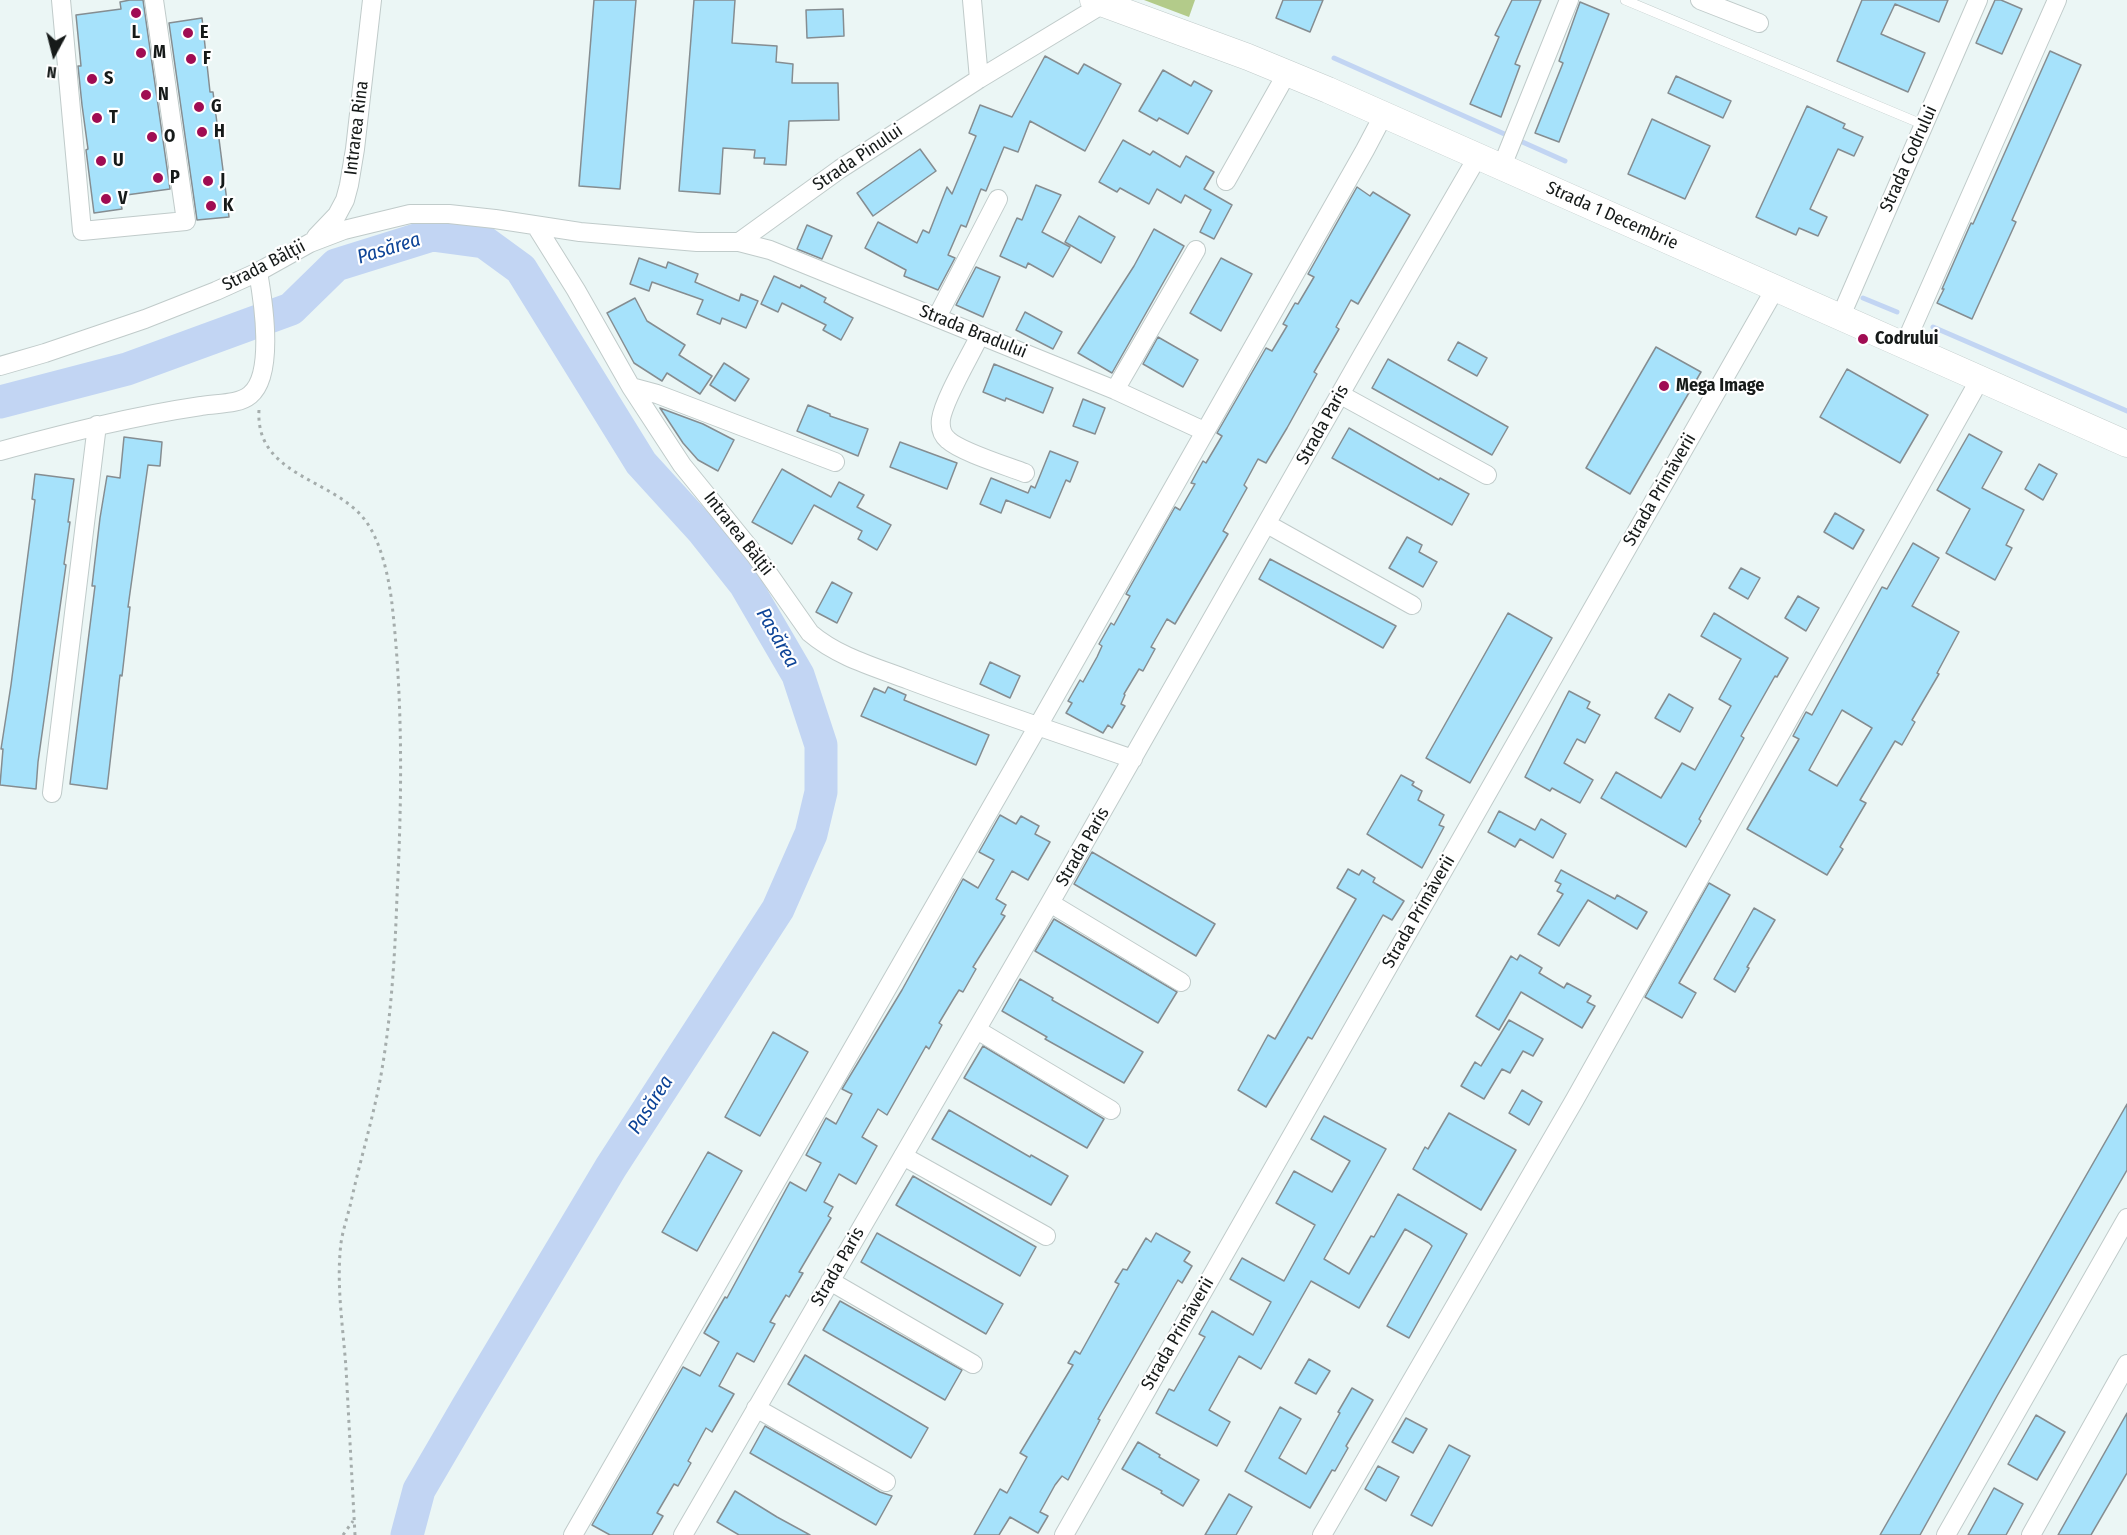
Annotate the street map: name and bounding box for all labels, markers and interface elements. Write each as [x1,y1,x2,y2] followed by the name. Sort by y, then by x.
[129,6,143,20] marker: L
[132,22,140,44] place label: L
[200,22,209,44] place label: E
[24,24,84,84] north arrow
[181,26,195,40] marker: E
[153,42,166,64] place label: M
[134,46,148,60] marker: M
[203,48,211,70] place label: F
[184,52,198,66] marker: F
[46,62,58,82] text: N
[104,68,113,90] place label: S
[85,72,99,86] marker: S
[341,80,373,176] street label: Intrarea Rina
[158,84,169,106] place label: N
[139,88,153,102] marker: N
[211,96,222,118] place label: G
[192,100,206,114] marker: G
[1876,102,1942,216] street label: Strada Codrului
[109,107,118,129] place label: T
[90,111,104,125] marker: T
[809,120,907,196] street label: Strada Pinului
[214,121,225,143] place label: H
[195,125,209,139] marker: H
[164,126,175,148] place label: O
[145,130,159,144] marker: O
[113,150,124,172] place label: U
[94,154,108,168] marker: U
[170,167,180,189] place label: P
[220,170,225,192] place label: J
[151,171,165,185] marker: P
[201,174,215,188] marker: J
[1543,177,1681,255] street label: Strada 1 Decembrie
[118,188,127,210] place label: V
[99,192,113,206] marker: V
[223,195,233,217] place label: K
[204,199,218,213] marker: K
[354,228,424,270] water label: Pasărea
[219,236,309,296] street label: Strada Bălții
[916,301,1030,363] street label: Strada Bradului
[1875,328,1938,350] place label: Codrului
[1856,332,1870,346] marker: Codrului
[1676,375,1764,397] place label: Mega Image
[1657,379,1671,393] marker: Mega Image
[1292,381,1354,469] street label: Strada Paris
[1619,430,1701,550] street label: Strada Primăverii
[699,488,777,580] street label: Intrarea Bălții
[750,604,804,672] water label: Pasărea
[1052,804,1114,890] street label: Strada Paris
[1378,852,1460,972] street label: Strada Primăverii
[623,1071,679,1139] water label: Pasărea
[807,1224,869,1310] street label: Strada Paris
[1137,1274,1219,1394] street label: Strada Primăverii

